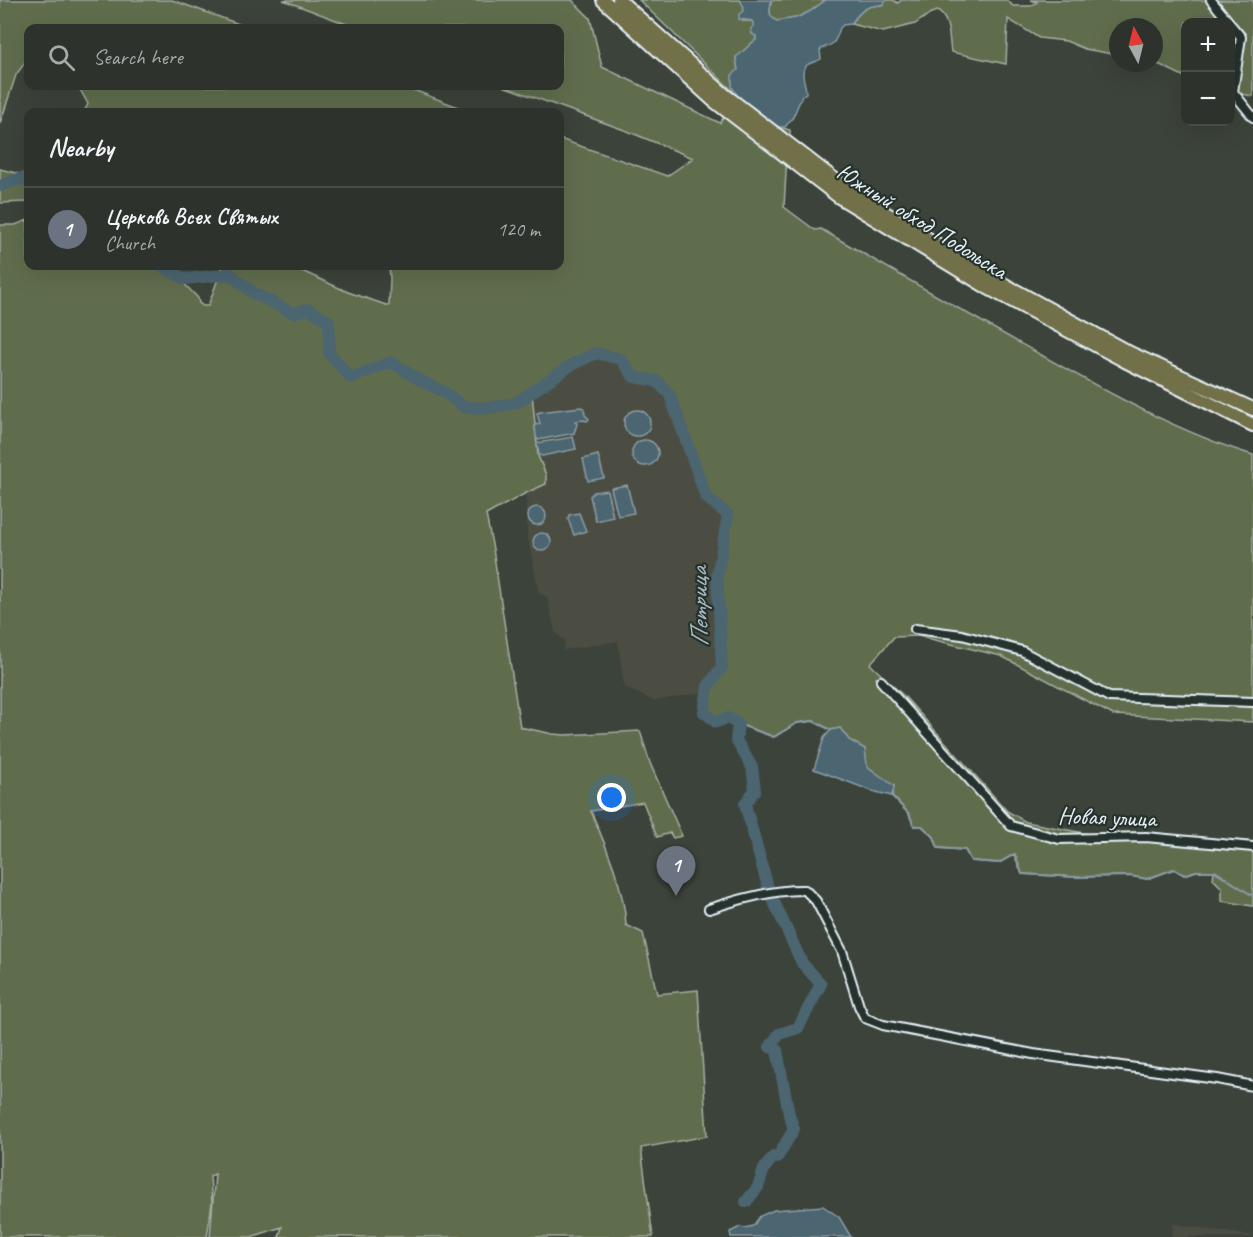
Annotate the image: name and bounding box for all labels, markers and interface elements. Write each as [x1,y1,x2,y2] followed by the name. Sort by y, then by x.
[1109,18,1163,72] north arrow
[1181,18,1235,126] map controls
[1181,18,1235,72] button: +
[24,24,564,90] search box
[45,41,78,74] icon: search
[93,43,183,71] text: Search here
[1181,72,1235,126] button: −
[48,131,113,164] text: Nearby
[831,157,1014,286] street label: Южный обход Подольска
[105,203,277,231] text: Церковь Всех Святых
[63,217,72,242] text: 1
[497,217,540,242] text: 120 m
[105,231,155,256] text: Church
[682,563,716,647] water label: Петрица
[597,783,626,812] your location
[1057,800,1159,834] street label: Новая улица
[656,846,696,896] pin: 1

